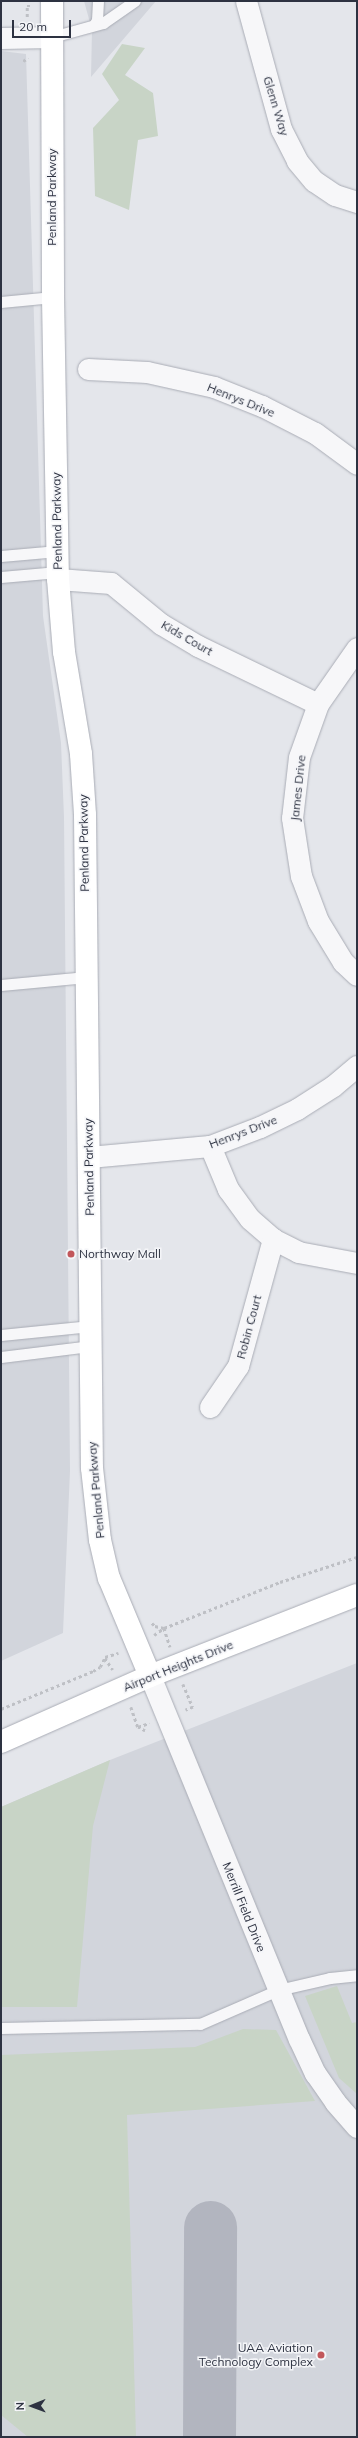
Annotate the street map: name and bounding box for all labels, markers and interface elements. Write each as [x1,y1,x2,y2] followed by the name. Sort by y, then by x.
[14,12,73,38] scale bar
[19,19,47,34] text: 20 m
[260,74,292,138] street label: Glenn Way
[45,148,59,246] street label: Penland Parkway
[205,380,277,420] street label: Henrys Drive
[49,472,65,570] street label: Penland Parkway
[159,617,215,659] street label: Kids Court
[287,754,309,822] street label: James Drive
[76,794,92,892] street label: Penland Parkway
[207,1112,279,1152] street label: Henrys Drive
[81,1118,97,1216] street label: Penland Parkway
[79,1247,161,1261] place label: Northway Mall
[66,1249,76,1259] marker: Northway Mall
[234,1293,264,1361] street label: Robin Court
[85,1441,107,1539] street label: Penland Parkway
[121,1637,235,1695] street label: Airport Heights Drive
[219,1860,269,1954] street label: Merrill Field Drive
[199,2341,313,2369] place label: UAA Aviation Technology Complex
[316,2350,326,2360] marker: UAA Aviation Technology Complex
[12,2386,52,2426] north arrow
[13,2402,27,2410] text: N

